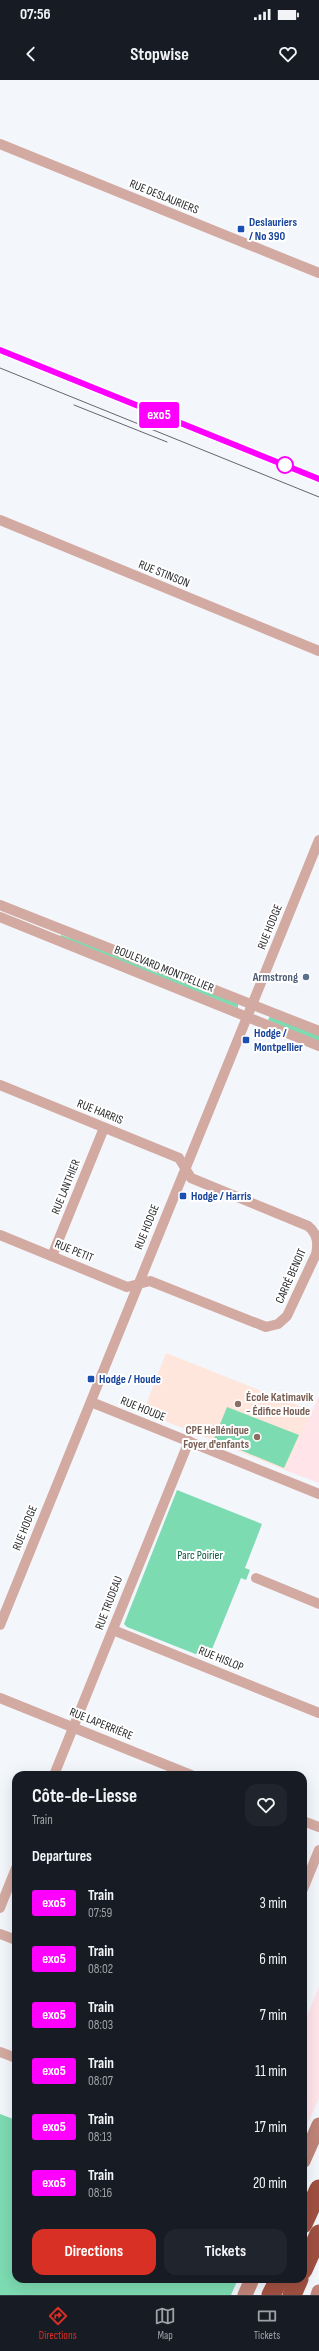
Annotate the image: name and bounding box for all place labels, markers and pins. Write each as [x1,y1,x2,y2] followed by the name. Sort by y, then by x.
[249,215,297,244] place label: Deslauriers / No 390
[236,224,246,234] marker: Deslauriers / No 390
[276,456,294,474] unlabelled marker
[252,970,298,985] place label: Armstrong
[301,972,311,982] marker: Armstrong
[254,1026,303,1055] place label: Hodge / Montpellier
[241,1035,251,1045] marker: Hodge / Montpellier
[191,1189,252,1204] place label: Hodge / Harris
[178,1191,188,1201] marker: Hodge / Harris
[99,1372,161,1387] place label: Hodge / Houde
[86,1374,96,1384] marker: Hodge / Houde
[246,1390,313,1419] place label: École Katimavik - Édifice Houde
[233,1399,243,1409] marker: École Katimavik - Édifice Houde
[183,1423,249,1452] place label: CPE Hellénique Foyer d'enfants
[252,1432,262,1442] marker: CPE Hellénique Foyer d'enfants

